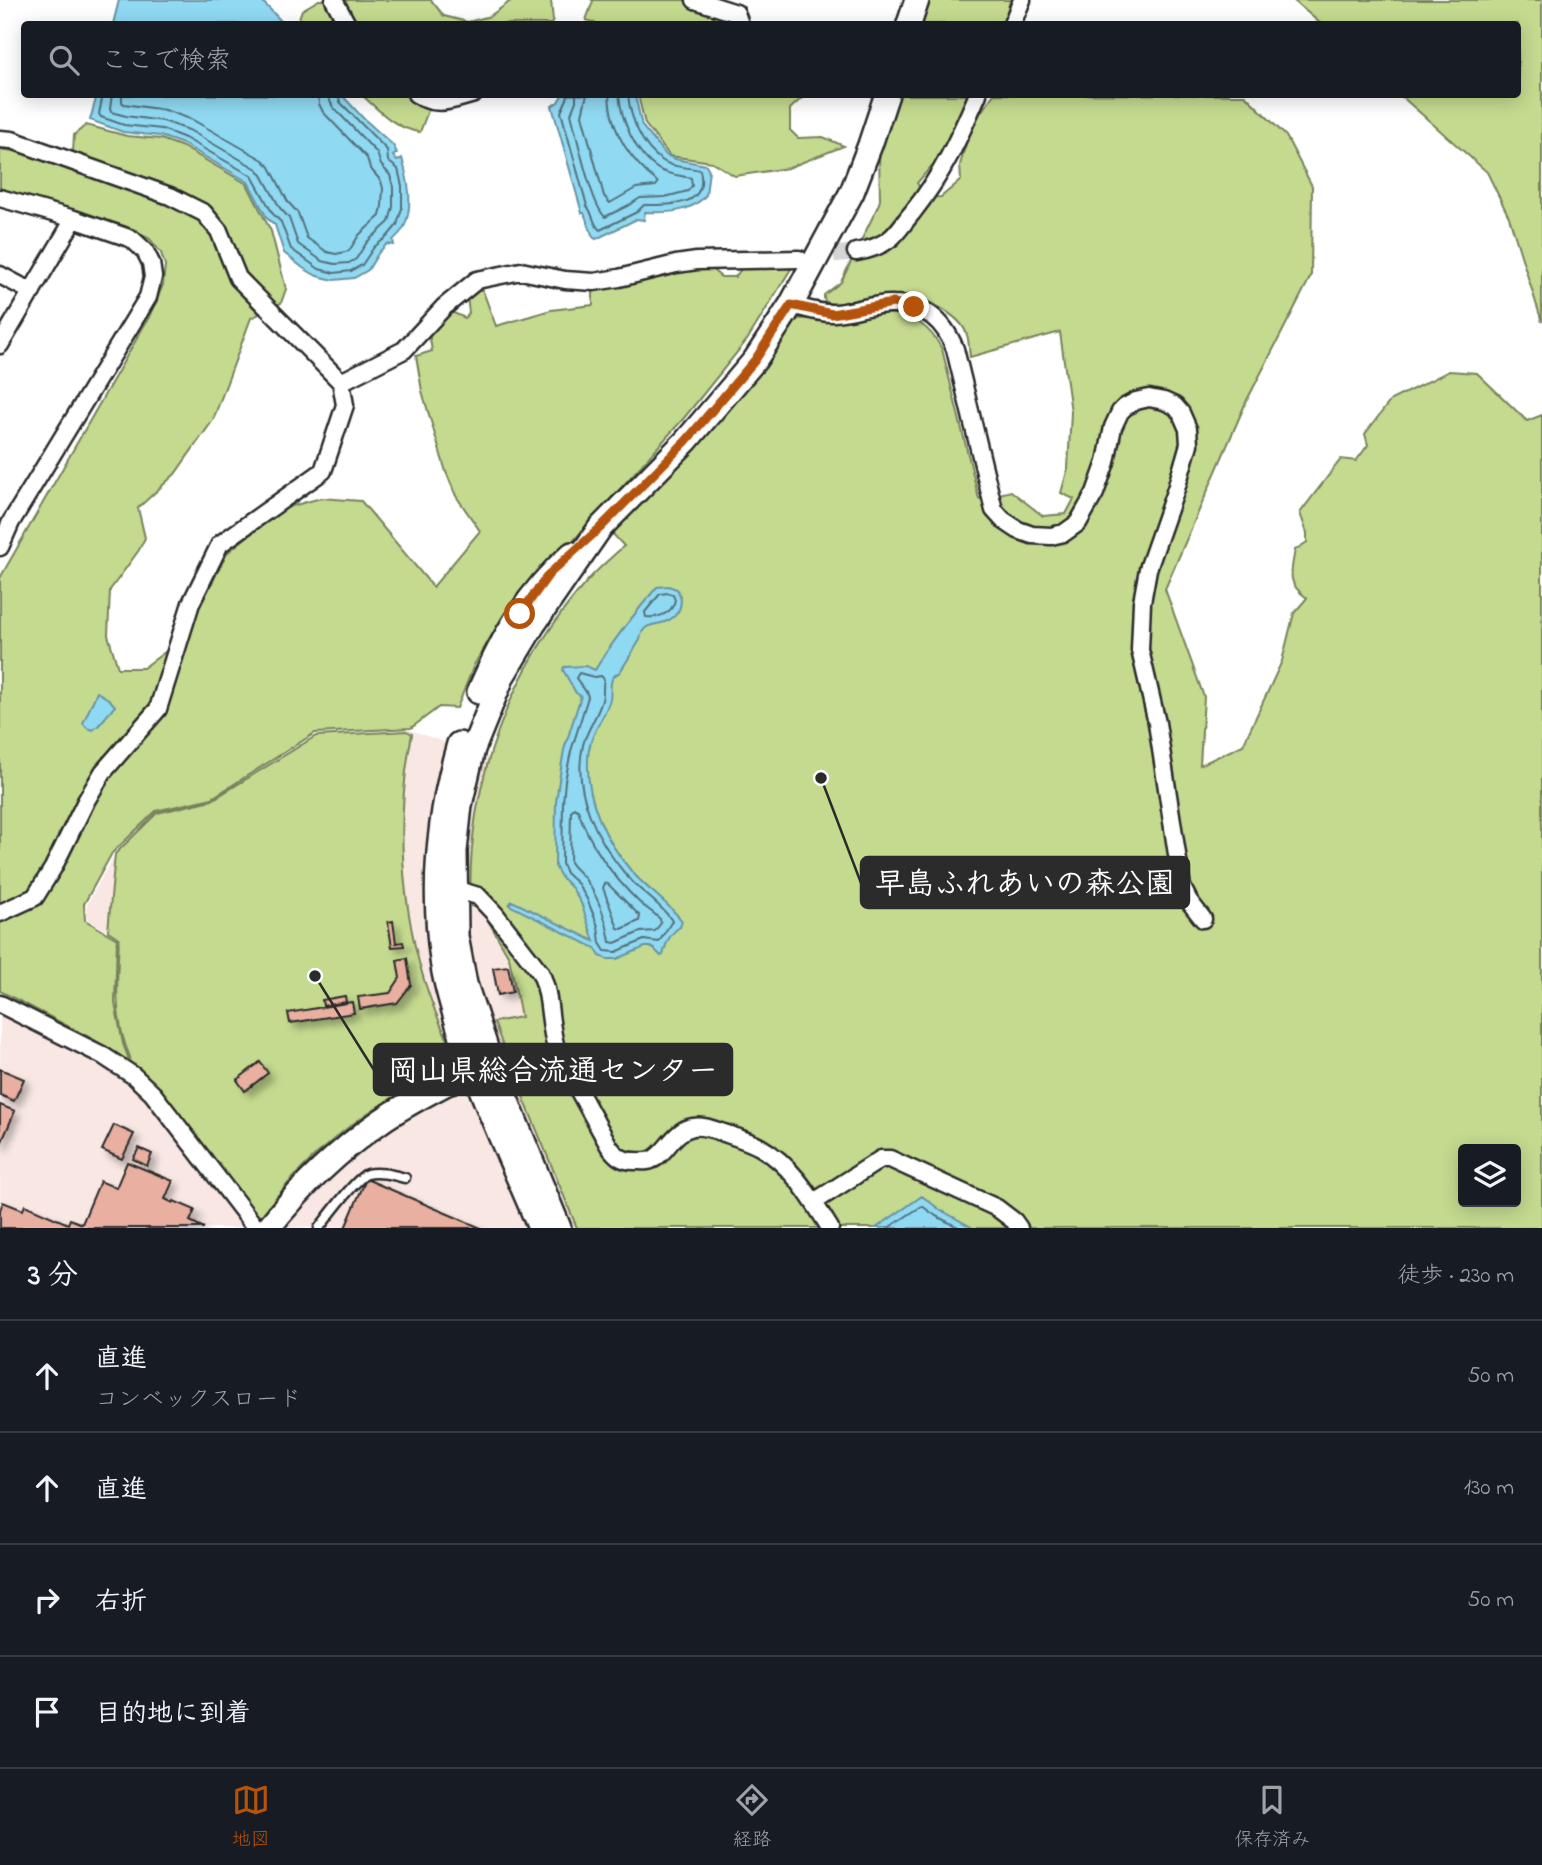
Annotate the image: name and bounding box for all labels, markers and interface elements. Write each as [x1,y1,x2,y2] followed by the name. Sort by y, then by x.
[21,21,1521,98] search box
[45,41,83,79] icon: search
[101,43,231,81] text: ここで検索
[898,291,929,322] route end
[504,598,535,629] route start
[861,857,1189,908] callout: 早島ふれあいの森公園
[875,864,1175,908] text: 早島ふれあいの森公園
[374,1044,732,1095] callout: 岡山県総合流通センター
[388,1051,718,1095] text: 岡山県総合流通センター
[1458,1144,1521,1207] map controls
[1458,1144,1521,1207] button: layers
[28,1255,78,1299] text: 3 分
[1397,1260,1514,1293] text: 徒歩 · 230 m
[95,1341,147,1379] text: 直進
[28,1357,66,1395] icon: ahead
[1467,1360,1514,1393] text: 50 m
[95,1384,302,1417] text: コンベックスロード
[28,1469,66,1507] icon: ahead
[95,1472,147,1510] text: 直進
[1464,1472,1514,1505] text: 130 m
[28,1581,66,1619] icon: right
[95,1584,147,1622] text: 右折
[1467,1584,1514,1617] text: 50 m
[28,1693,66,1731] icon: arrive
[95,1696,251,1734] text: 目的地に到着
[232,1781,270,1854] tab: 地図
[733,1781,771,1854] tab: 経路
[1234,1781,1310,1854] tab: 保存済み

